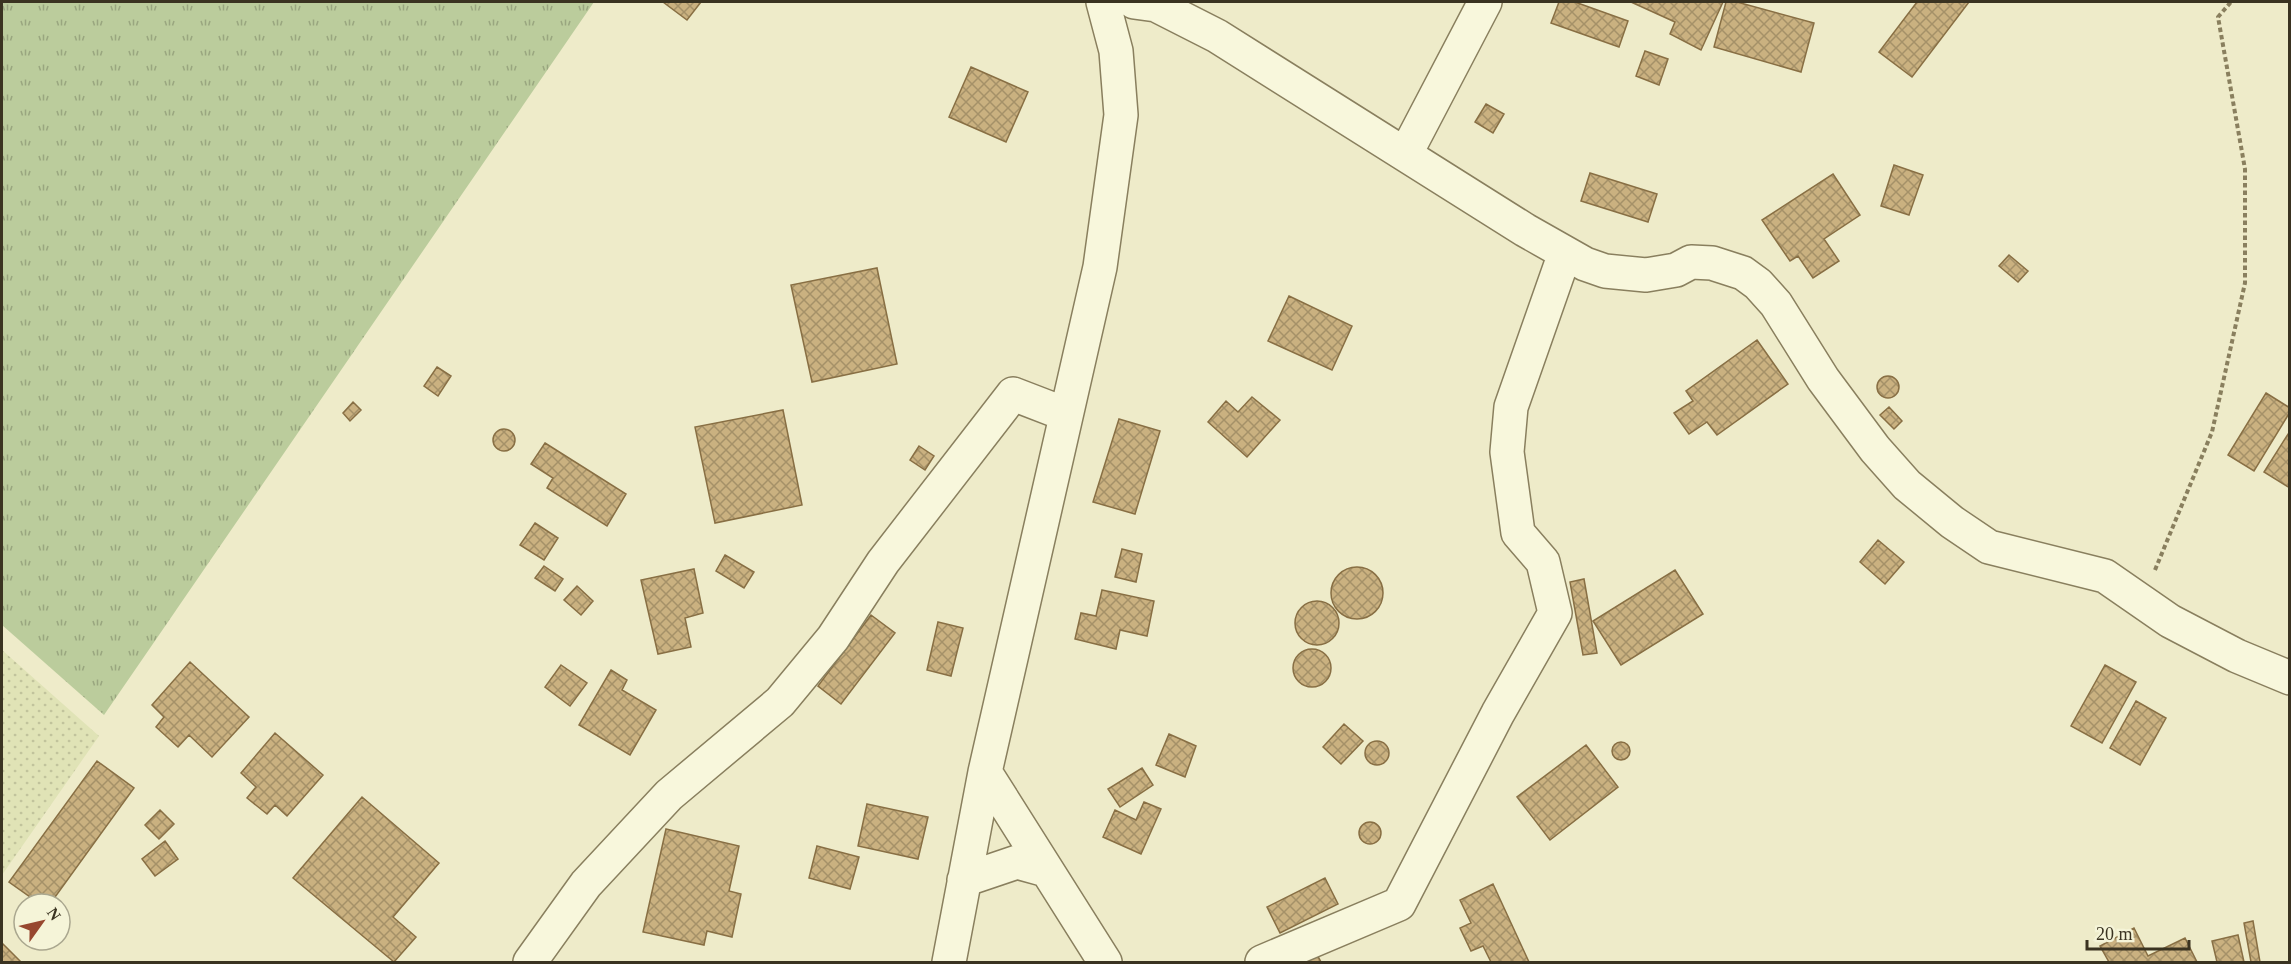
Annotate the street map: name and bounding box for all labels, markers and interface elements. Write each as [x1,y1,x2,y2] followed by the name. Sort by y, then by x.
[12,892,72,952] north arrow
[44,904,65,924] text: N
[2087,913,2189,951] scale bar
[2096,924,2133,944] text: 20 m

